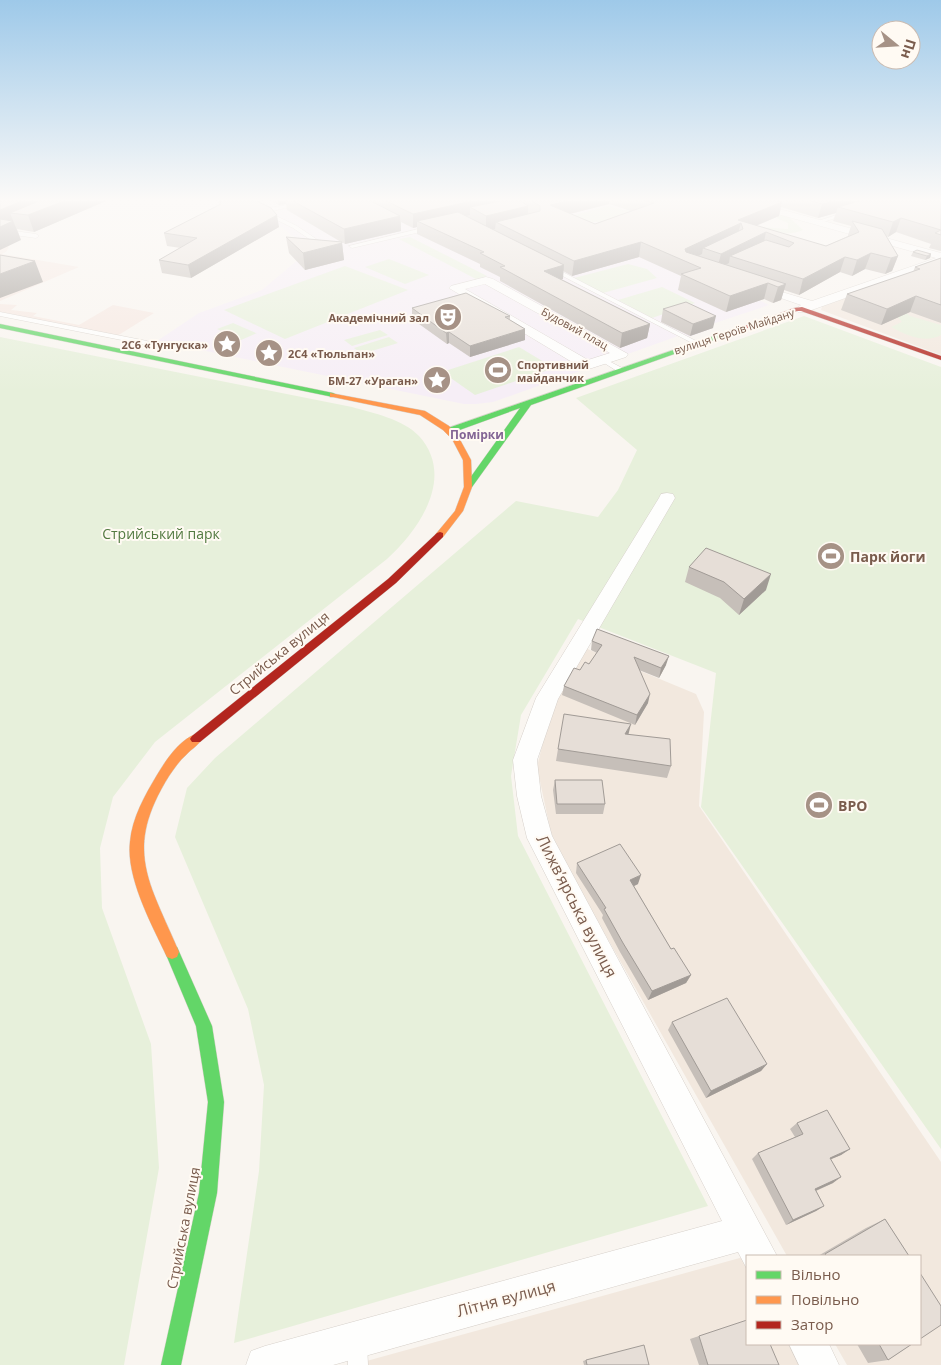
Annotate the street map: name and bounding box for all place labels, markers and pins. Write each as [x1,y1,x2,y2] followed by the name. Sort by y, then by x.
[433,302,463,332] theatre icon: Академічний зал
[328,310,429,325] place label: Академічний зал
[212,329,242,359] place icon: 2С6 «Тунгуска»
[121,337,208,352] place label: 2С6 «Тунгуска»
[254,338,284,368] place icon: 2С4 «Тюльпан»
[288,346,375,361] place label: 2С4 «Тюльпан»
[483,355,513,385] sports icon: Спортивний майданчик
[517,357,589,385] place label: Спортивний майданчик
[422,365,452,395] place icon: БМ-27 «Ураган»
[328,373,418,388] place label: БМ-27 «Ураган»
[816,541,846,571] sports icon: Парк йоги
[850,547,926,566] place label: Парк йоги
[804,790,834,820] sports icon: ВРО
[838,796,867,815] place label: ВРО

